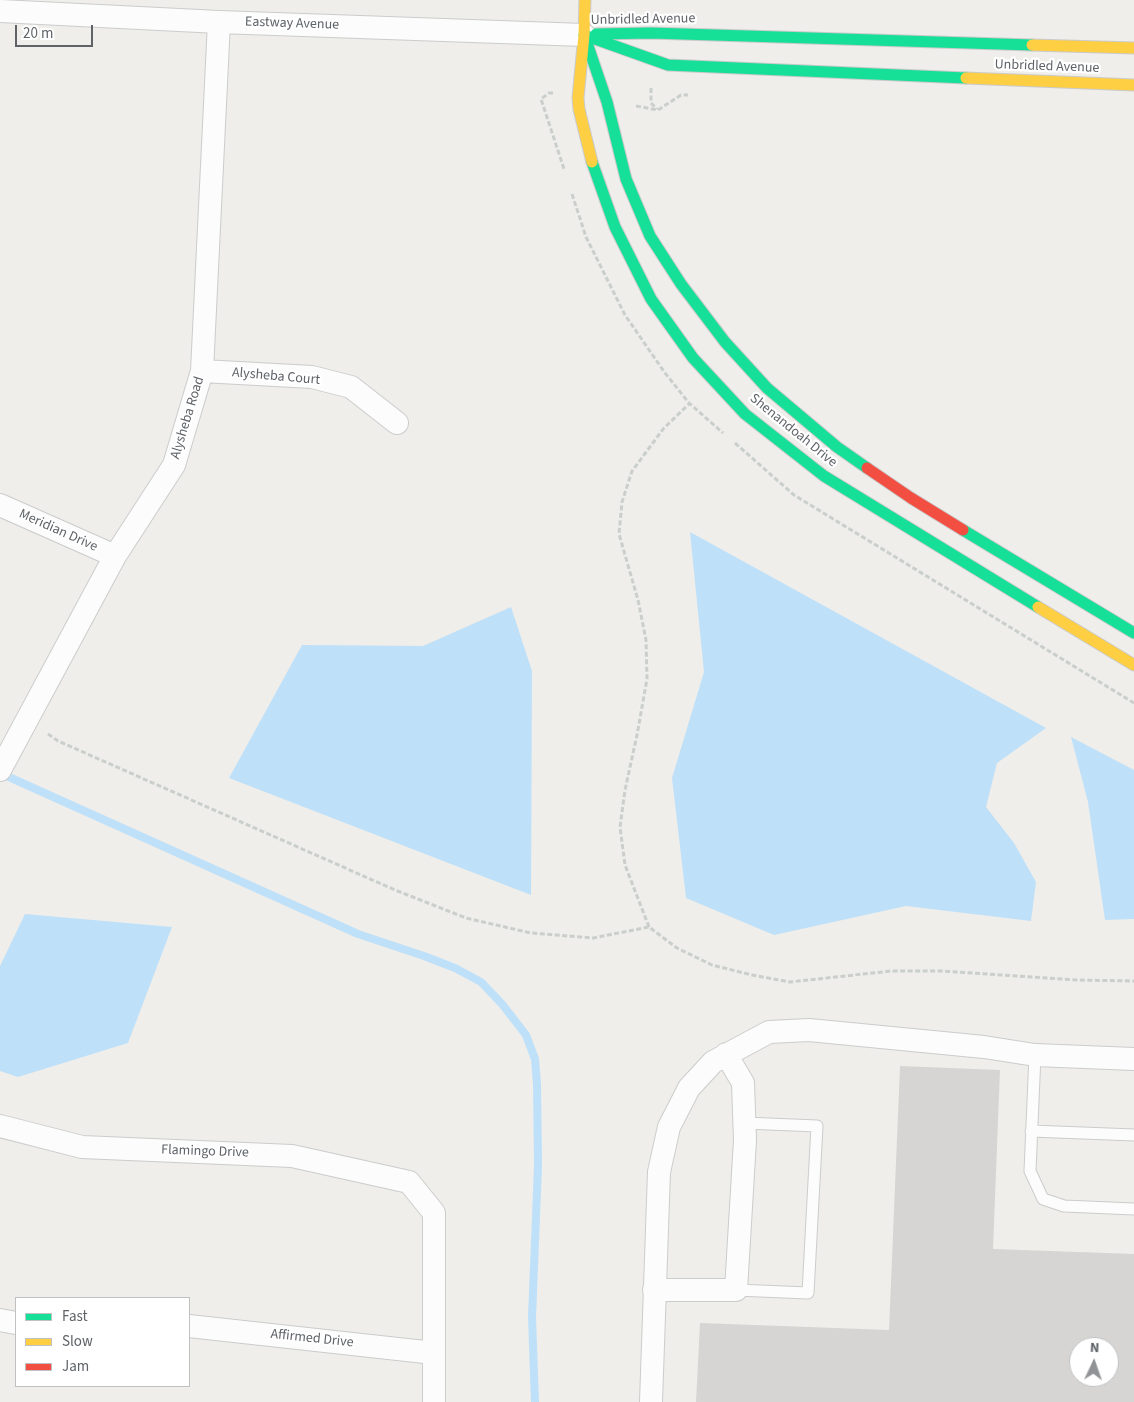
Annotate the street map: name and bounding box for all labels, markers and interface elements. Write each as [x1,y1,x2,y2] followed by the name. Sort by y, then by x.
[590,11,696,29] street label: Unbridled Avenue
[245,14,339,34] street label: Eastway Avenue
[18,15,95,47] scale bar
[23,23,53,44] text: 20 m
[994,57,1100,77] street label: Unbridled Avenue
[231,365,321,389] street label: Alysheba Court
[167,375,209,461] street label: Alysheba Road
[746,391,840,471] street label: Shenandoah Drive
[16,506,100,556] street label: Meridian Drive
[161,1142,249,1162] street label: Flamingo Drive
[15,1297,190,1387] legend
[62,1306,88,1327] text: Fast
[270,1326,354,1352] street label: Affirmed Drive
[62,1331,93,1352] text: Slow
[1069,1337,1119,1387] north arrow
[1090,1338,1100,1358] text: N
[62,1356,89,1377] text: Jam

